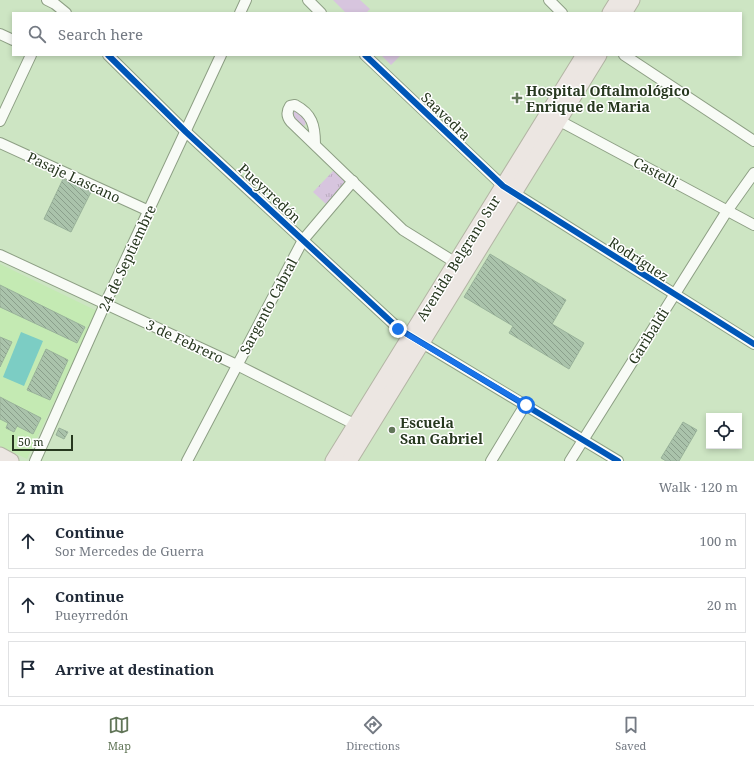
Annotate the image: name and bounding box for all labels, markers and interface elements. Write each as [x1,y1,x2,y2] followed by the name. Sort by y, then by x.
[12,12,742,56] search box
[26,23,48,45] icon: search
[58,24,143,44] text: Search here
[526,81,690,116] place label: Hospital Oftalmológico Enrique de Maria
[417,88,475,144] street label: Saavedra
[511,92,523,104] marker: Hospital Oftalmológico Enrique de Maria
[24,147,124,207] street label: Pasaje Lascano
[630,152,682,192] street label: Castelli
[235,159,305,227] street label: Pueyrredón
[412,191,505,324] street label: Avenida Belgrano Sur
[94,202,160,314] street label: 24 de Septiembre
[605,233,673,285] street label: Rodríguez
[235,254,302,357] street label: Sargento Cabral
[623,304,673,368] street label: Garibaldi
[143,315,227,367] street label: 3 de Febrero
[389,320,407,338] route end
[517,396,535,414] route start
[400,413,483,448] place label: Escuela San Gabriel
[706,413,742,449] map controls
[706,413,742,449] button: locate
[387,425,397,435] marker: Escuela San Gabriel
[12,433,73,452] scale bar
[18,434,44,449] text: 50 m
[16,476,64,499] text: 2 min
[659,478,738,496] text: Walk · 120 m
[55,522,124,542] text: Continue
[17,530,39,552] icon: ahead
[700,532,737,550] text: 100 m
[55,542,204,560] text: Sor Mercedes de Guerra
[55,586,124,606] text: Continue
[17,594,39,616] icon: ahead
[707,596,737,614] text: 20 m
[55,606,128,624] text: Pueyrredón
[17,658,39,680] icon: arrive
[55,659,214,679] text: Arrive at destination
[108,714,131,753] tab: Map
[346,714,400,753] tab: Directions
[615,714,646,753] tab: Saved

